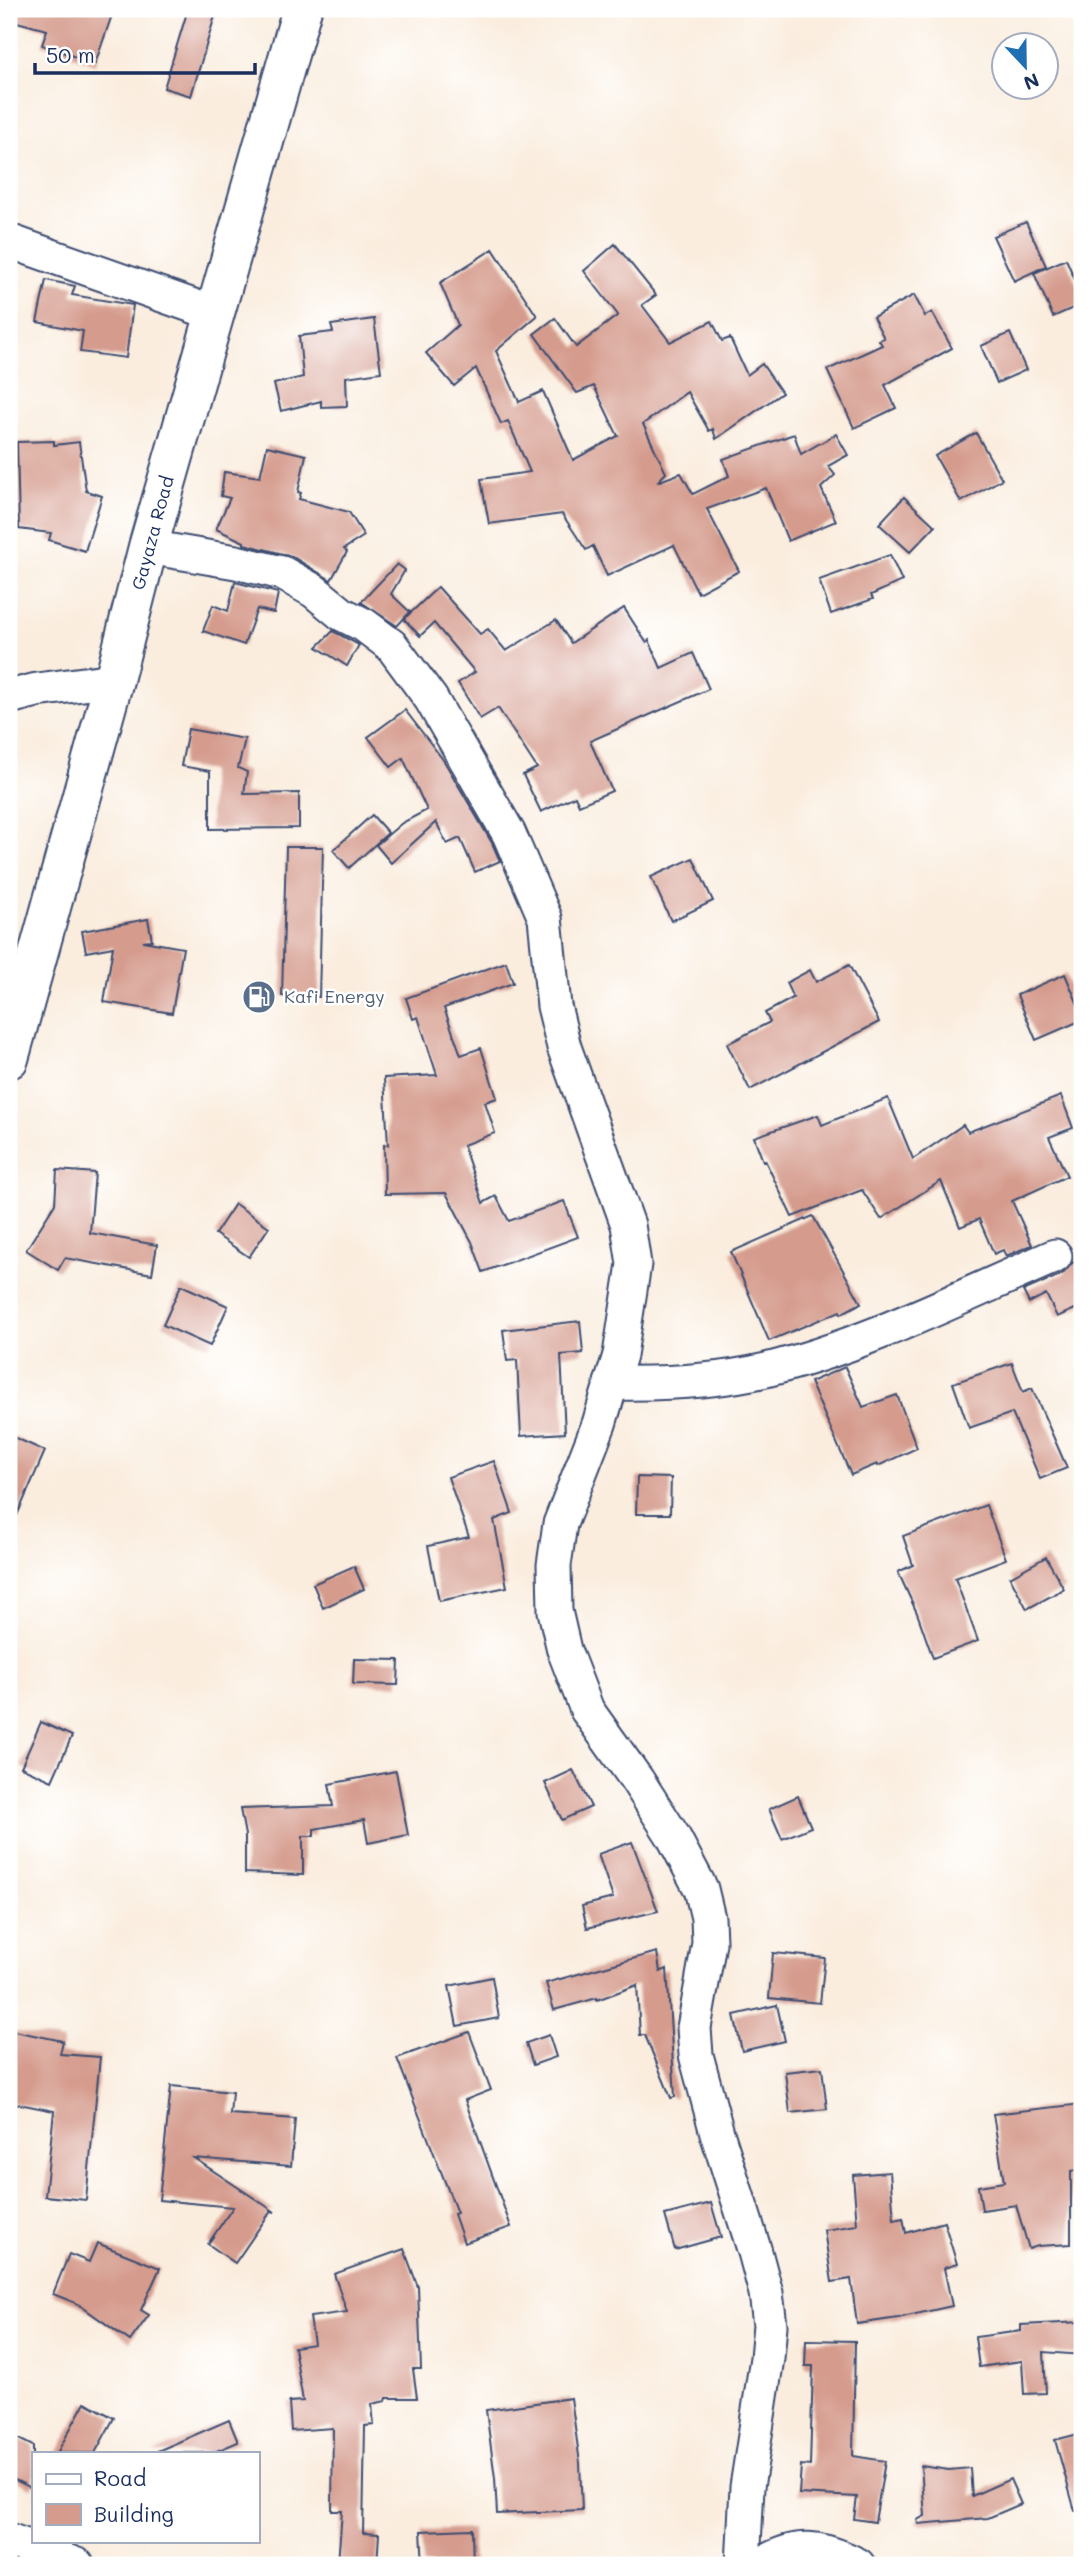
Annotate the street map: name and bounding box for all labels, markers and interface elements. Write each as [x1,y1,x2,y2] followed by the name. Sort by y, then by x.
[35,32,256,76] scale bar
[990,32,1060,102] north arrow
[46,41,95,68] text: 50 m
[1020,68,1043,97] text: N
[125,473,179,592] street label: Gayaza Road
[240,978,278,1016] fuel station icon: Kafi Energy
[284,984,385,1008] place label: Kafi Energy
[32,2452,259,2542] legend
[94,2464,146,2491] text: Road
[94,2500,174,2527] text: Building

